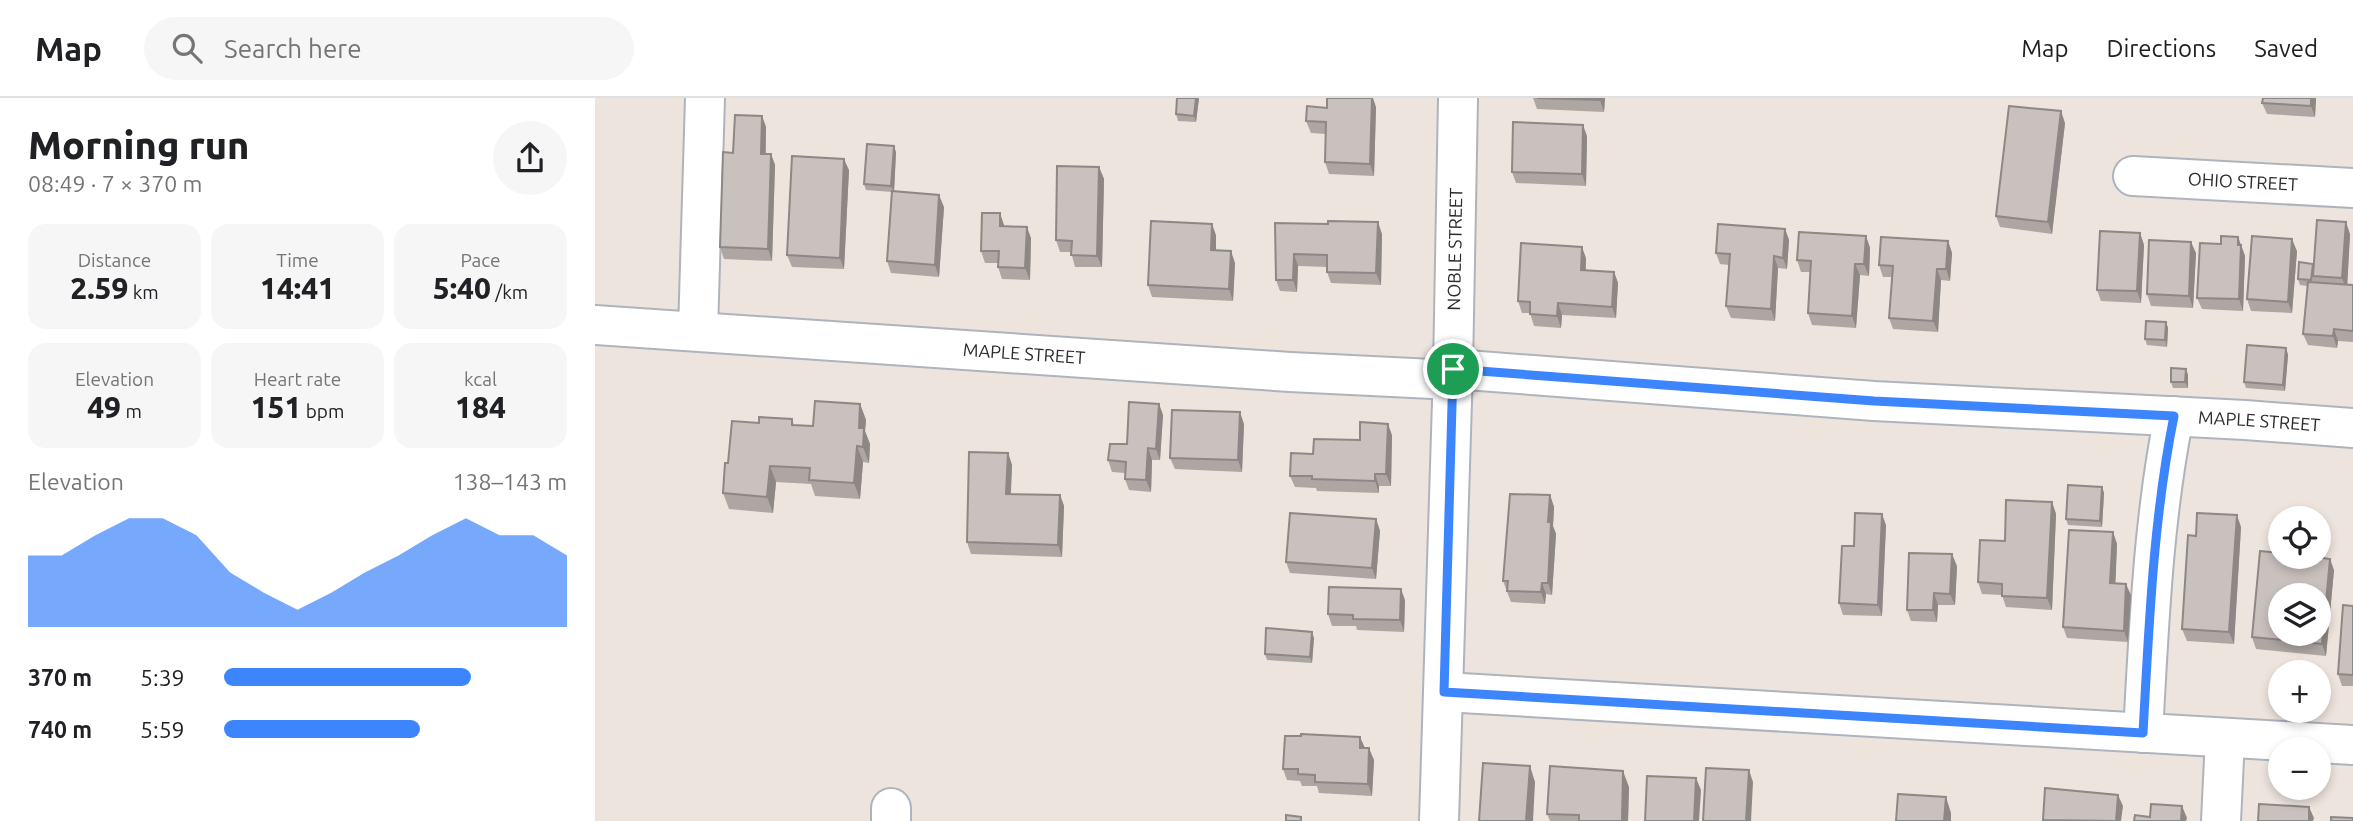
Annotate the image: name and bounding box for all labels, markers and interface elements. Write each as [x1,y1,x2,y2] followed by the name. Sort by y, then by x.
[144,17,634,80] search box
[168,29,206,67] icon: search
[35,30,102,67] text: Map
[224,34,362,63] text: Search here
[2021,35,2068,62] text: Map
[2106,35,2216,62] text: Directions
[2254,35,2318,62] text: Saved
[493,121,567,195] button: share
[28,124,249,166] text: Morning run
[2187,168,2298,194] street label: OHIO STREET
[28,171,202,196] text: 08:49 · 7 × 370 m
[1443,188,1465,311] street label: NOBLE STREET
[78,249,151,271] text: Distance
[276,249,319,271] text: Time
[460,249,501,271] text: Pace
[70,271,128,305] text: 2.59
[260,271,335,305] text: 14:41
[433,271,491,305] text: 5:40
[128,281,159,303] text: km
[491,281,528,303] text: /km
[962,339,1086,367] street label: MAPLE STREET
[1423,339,1483,399] pin
[1434,350,1472,388] icon: arrive
[75,368,154,390] text: Elevation
[254,368,341,390] text: Heart rate
[464,368,497,390] text: kcal
[87,390,121,424] text: 49
[251,390,301,424] text: 151
[455,390,506,424] text: 184
[121,400,142,422] text: m
[301,400,344,422] text: bpm
[2198,407,2321,435] street label: MAPLE STREET
[28,469,124,494] text: Elevation
[453,469,567,494] text: 138–143 m
[2268,506,2331,800] map controls
[2268,506,2331,569] button: locate
[2268,583,2331,646] button: layers
[2268,660,2331,723] button: +
[28,665,92,690] text: 370 m
[140,665,185,690] text: 5:39
[28,717,92,742] text: 740 m
[140,717,185,742] text: 5:59
[2268,737,2331,800] button: −

